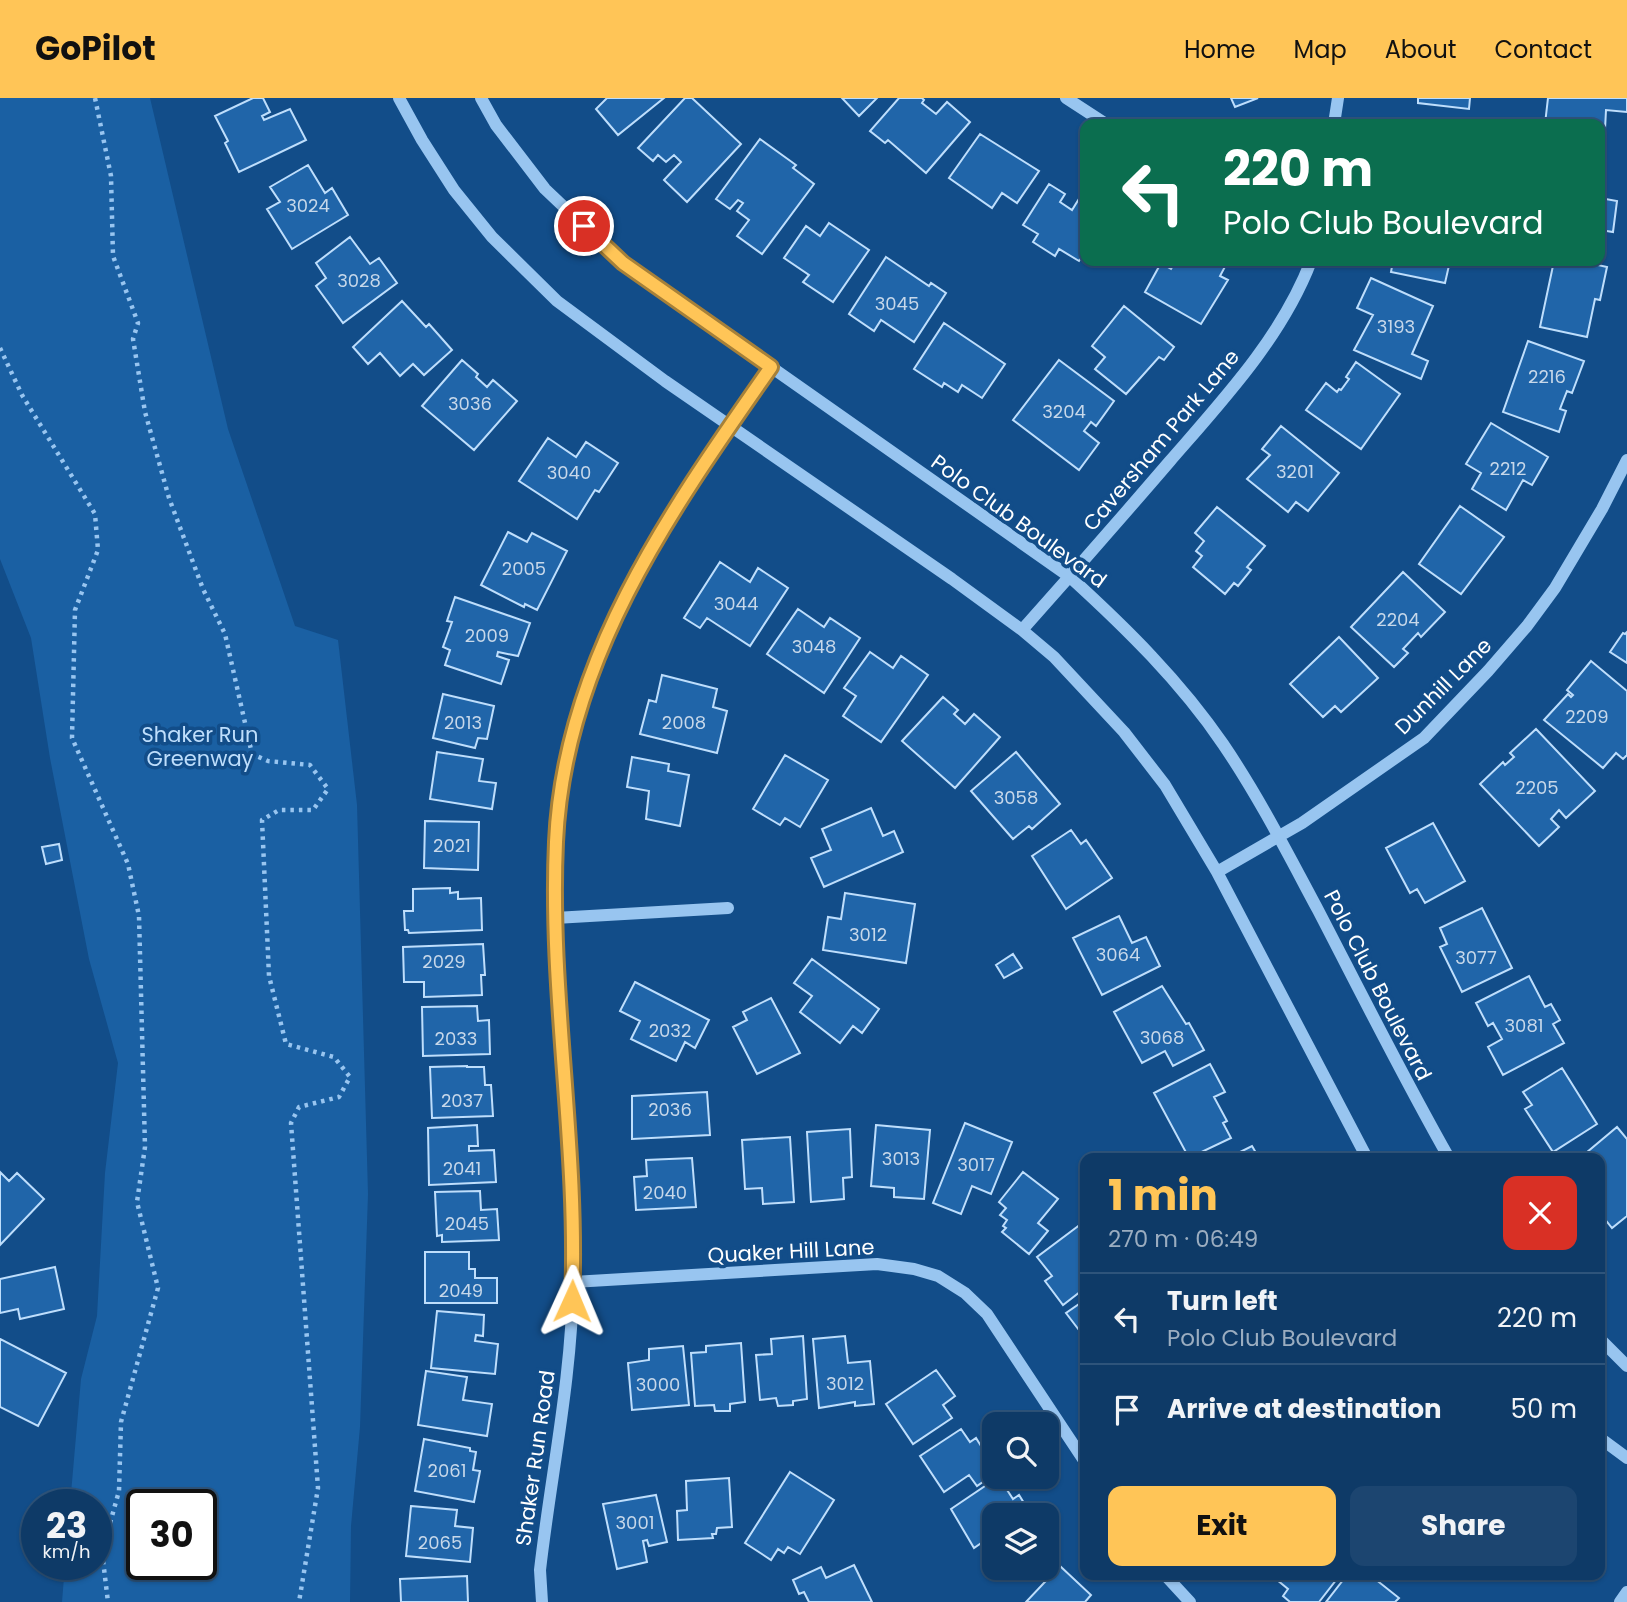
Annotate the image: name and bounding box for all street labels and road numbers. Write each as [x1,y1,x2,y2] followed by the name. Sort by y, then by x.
[1076,343,1246,537] street label: Caversham Park Lane
[925,447,1113,595] street label: Polo Club Boulevard
[1388,631,1498,741] street label: Dunhill Lane
[1317,885,1439,1085] street label: Polo Club Boulevard
[707,1232,875,1270] street label: Quaker Hill Lane
[508,1368,562,1548] street label: Shaker Run Road

